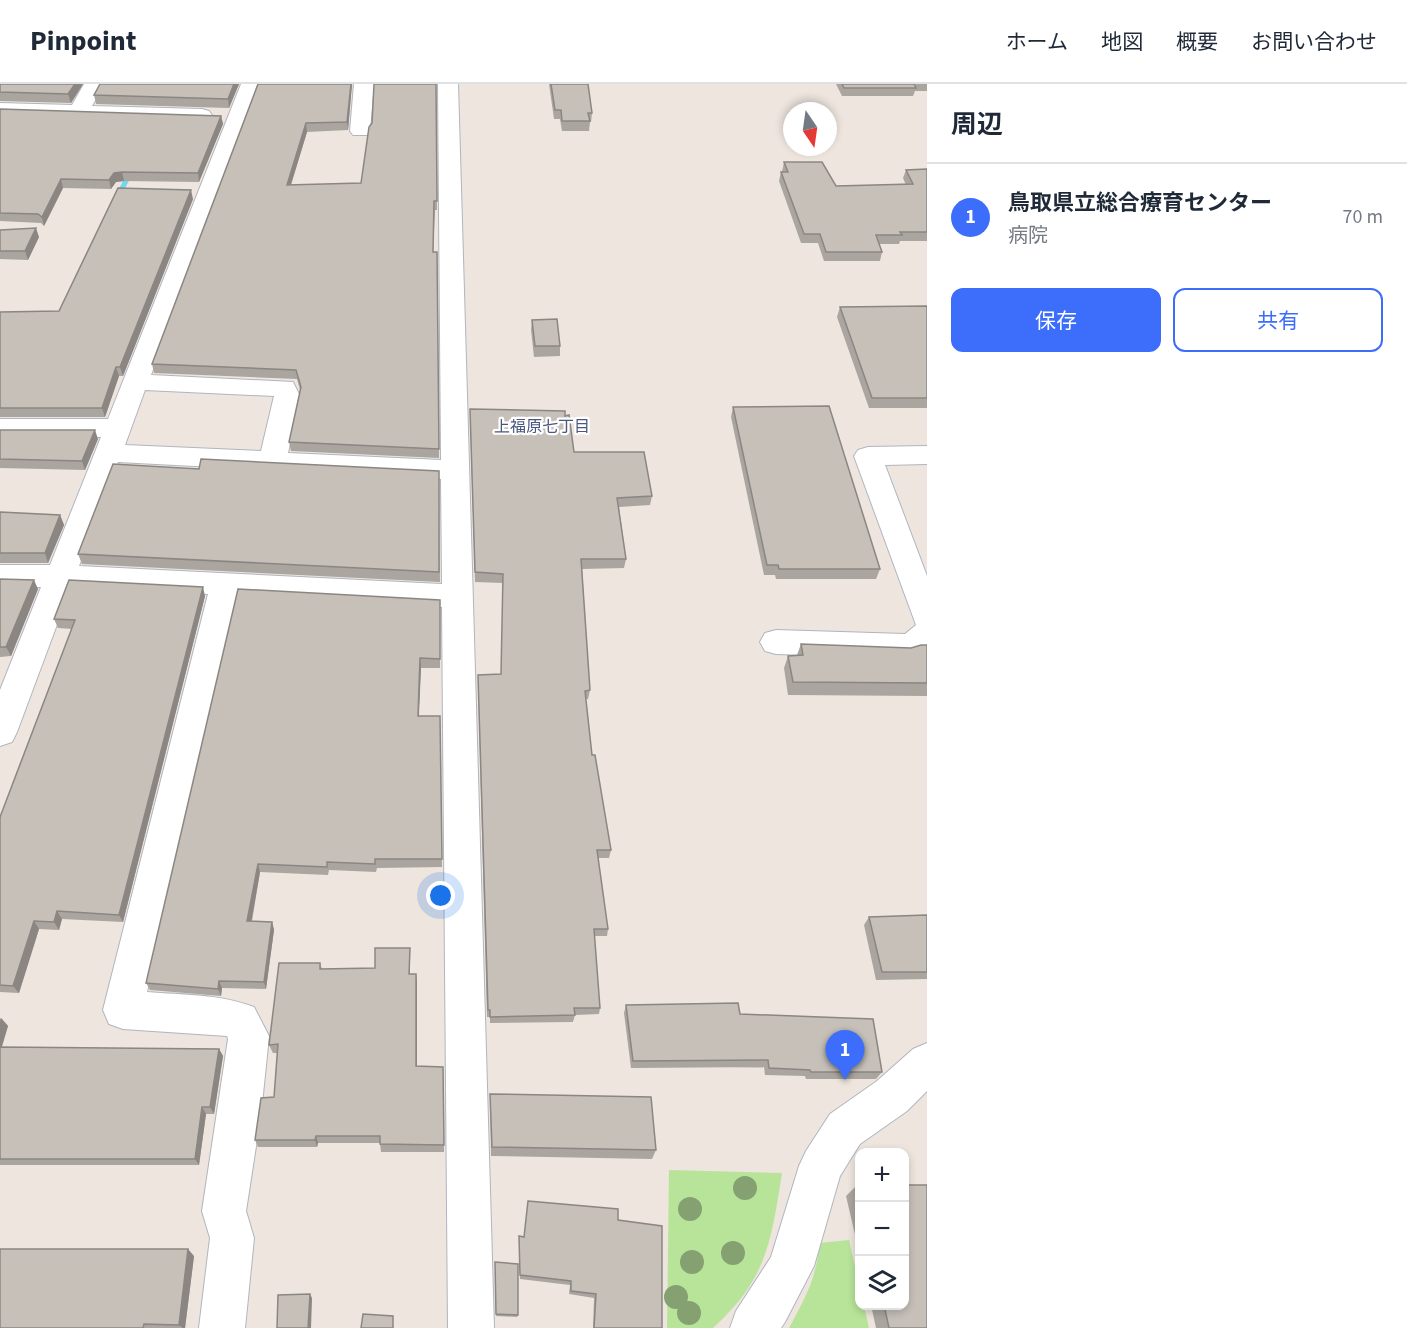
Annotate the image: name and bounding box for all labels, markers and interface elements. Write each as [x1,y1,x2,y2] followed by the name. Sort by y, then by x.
[30,21,137,61] text: Pinpoint
[1006,27,1068,57] text: ホーム
[1101,27,1143,57] text: 地図
[1176,27,1218,57] text: 概要
[1251,27,1377,57] text: お問い合わせ
[783,102,837,156] north arrow
[951,106,1003,143] text: 周辺
[1008,187,1272,219] text: 鳥取県立総合療育センター
[965,203,976,231] text: 1
[1343,203,1383,231] text: 70 m
[1008,222,1048,250] text: 病院
[951,288,1161,352] button: 保存
[1173,288,1383,352] button: 共有
[494,416,590,438] district label: 上福原七丁目
[426,881,455,910] your location
[826,1030,864,1080] pin: 1
[855,1148,909,1310] map controls
[855,1148,909,1202] button: +
[855,1202,909,1256] button: −
[855,1256,909,1310] button: layers

